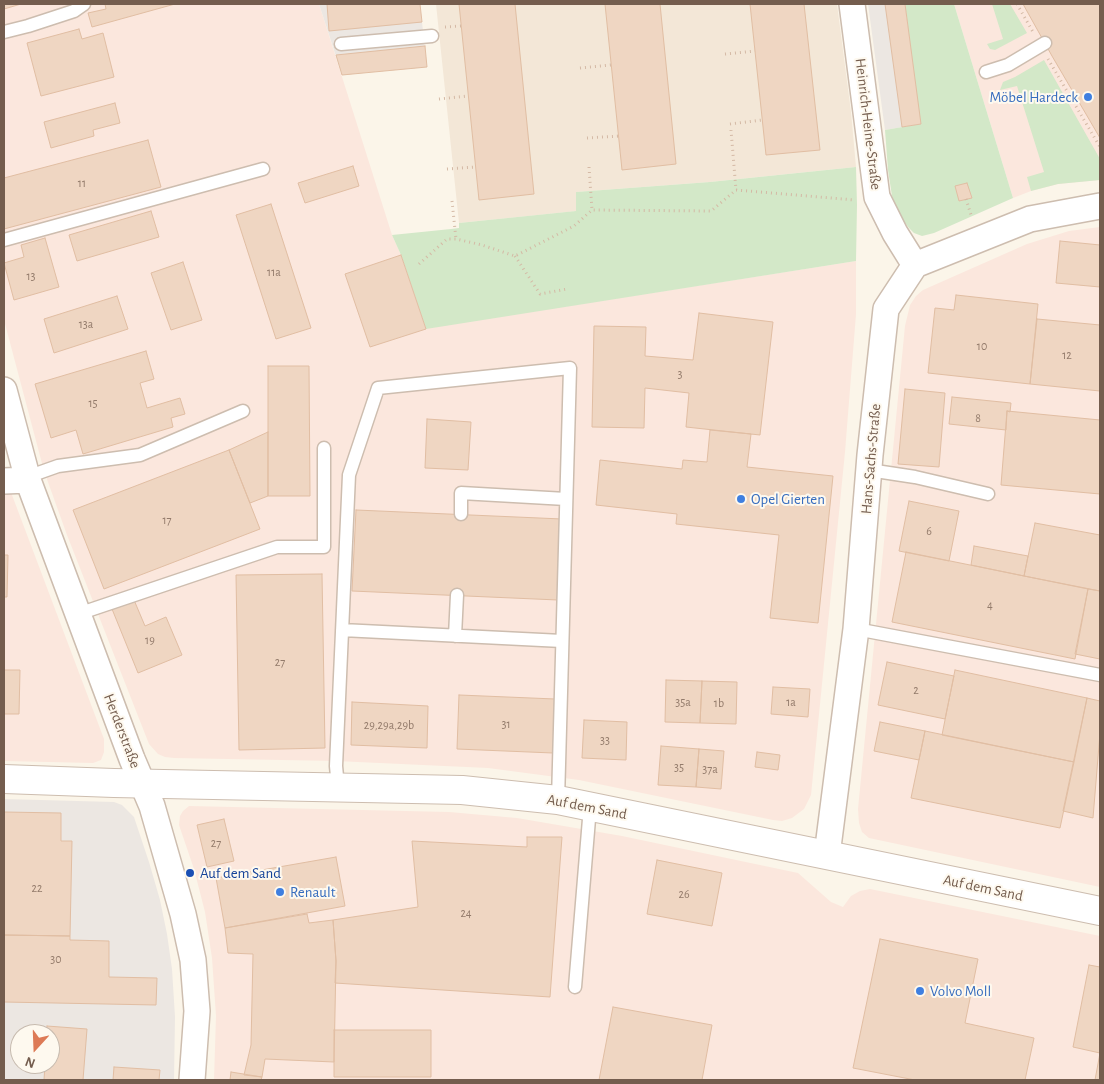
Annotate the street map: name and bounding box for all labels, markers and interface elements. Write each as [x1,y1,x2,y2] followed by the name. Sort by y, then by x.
[851,57,885,191] street label: Heinrich-Heine-Straße
[989,88,1078,106] place label: Möbel Hardeck
[1082,91,1094,103] marker: Möbel Hardeck
[78,176,86,190] house number: 11
[267,265,281,279] house number: 11a
[26,269,36,283] house number: 13
[79,317,93,331] house number: 13a
[977,339,987,353] house number: 10
[1062,348,1072,362] house number: 12
[678,367,682,381] house number: 3
[88,396,98,410] house number: 15
[857,403,885,515] street label: Hans-Sachs-Straße
[975,411,981,425] house number: 8
[751,490,825,508] place label: Opel Gierten
[735,493,747,505] marker: Opel Gierten
[162,513,172,527] house number: 17
[926,524,932,538] house number: 6
[987,598,993,612] house number: 4
[145,633,155,647] house number: 19
[275,655,285,669] house number: 27
[913,683,919,697] house number: 2
[100,691,144,771] street label: Herderstraße
[675,695,691,709] house number: 35a
[786,695,796,709] house number: 1a
[714,696,724,710] house number: 1b
[501,717,511,731] house number: 31
[364,718,414,732] house number: 29,29a,29b
[600,733,610,747] house number: 33
[674,760,684,774] house number: 35
[702,762,718,776] house number: 37a
[545,790,629,824] street label: Auf dem Sand
[211,836,221,850] house number: 27
[200,864,281,882] place label: Auf dem Sand
[184,867,196,879] marker: Auf dem Sand
[941,871,1025,905] street label: Auf dem Sand
[32,881,42,895] house number: 22
[290,883,336,901] place label: Renault
[274,886,286,898] marker: Renault
[678,887,690,901] house number: 26
[460,906,472,920] house number: 24
[50,952,62,966] house number: 30
[930,982,991,1000] place label: Volvo Moll
[914,985,926,997] marker: Volvo Moll
[10,1024,60,1074] north arrow
[23,1054,37,1070] text: N

